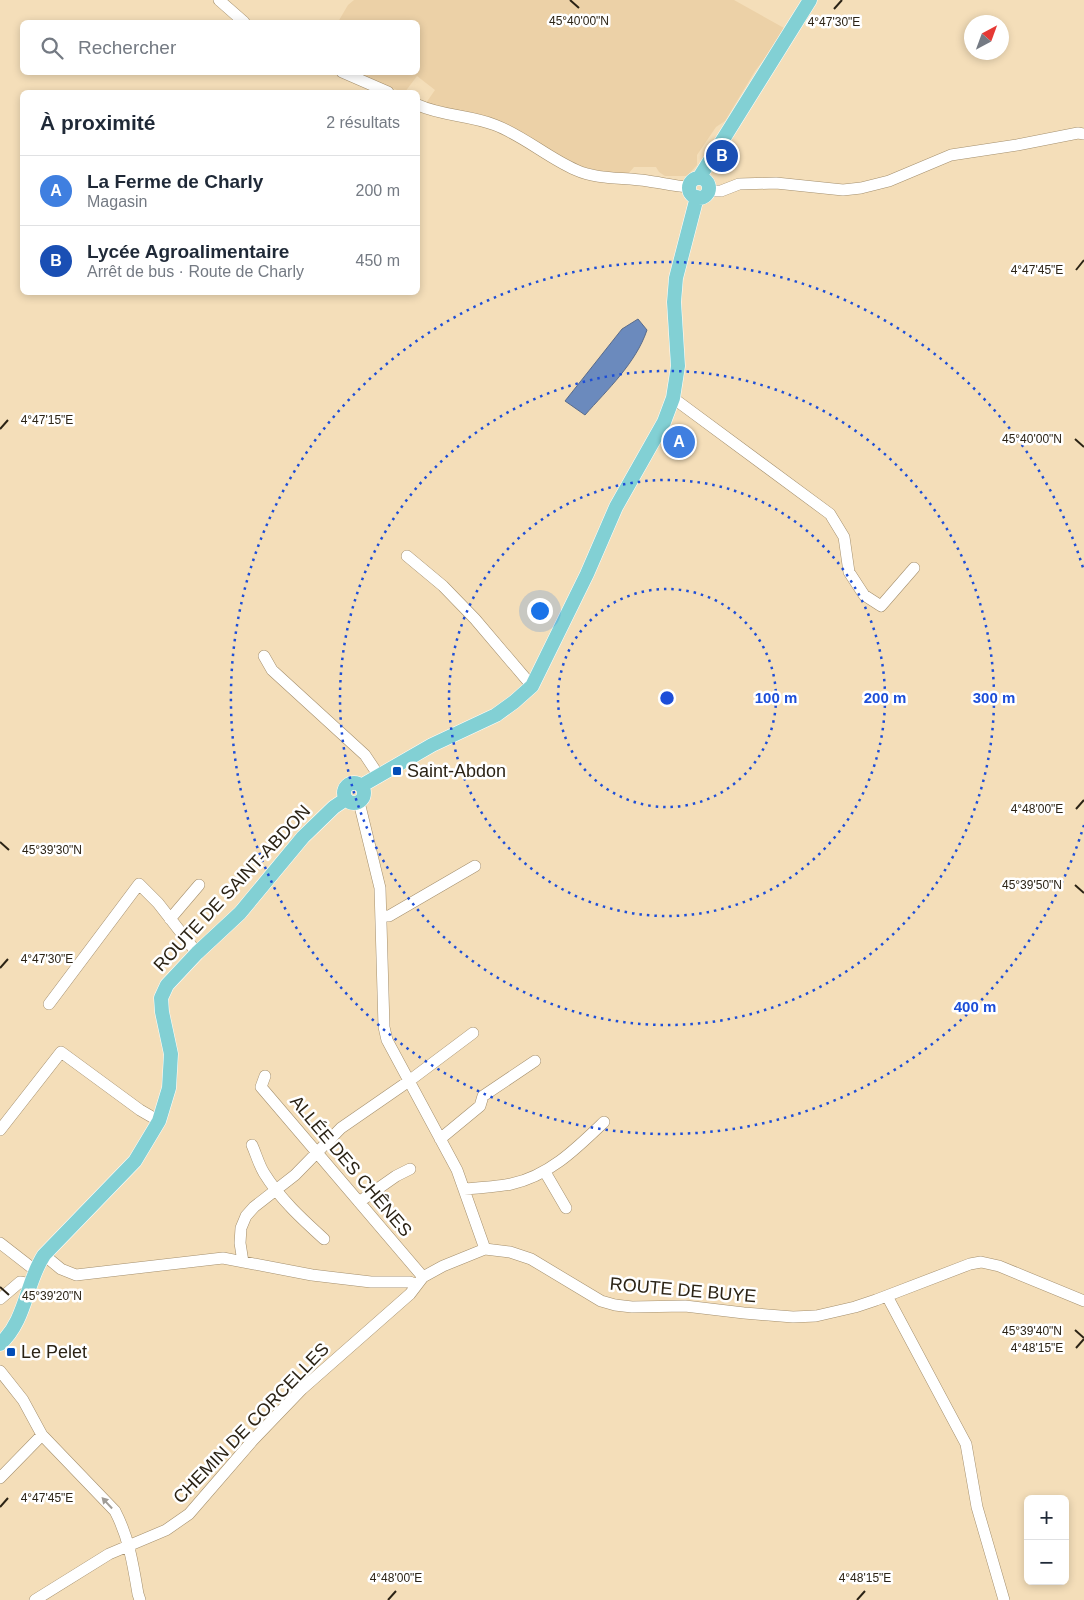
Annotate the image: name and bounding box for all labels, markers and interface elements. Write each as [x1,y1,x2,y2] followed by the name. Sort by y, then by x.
[549,14,609,28] text: 45°40'00"N
[808,15,860,29] text: 4°47'30"E
[964,15,1009,60] north arrow
[20,20,420,75] search box
[38,34,66,62] icon: search
[78,37,176,58] text: Rechercher
[40,111,156,134] text: À proximité
[326,114,400,131] text: 2 résultats
[706,137,738,175] pin: B
[87,171,263,192] text: La Ferme de Charly
[50,182,62,199] text: A
[356,182,400,199] text: 200 m
[87,193,147,210] text: Magasin
[87,241,289,262] text: Lycée Agroalimentaire
[50,252,62,269] text: B
[356,252,400,269] text: 450 m
[87,263,304,280] text: Arrêt de bus · Route de Charly
[1011,263,1063,277] text: 4°47'45"E
[21,413,73,427] text: 4°47'15"E
[663,423,695,461] pin: A
[1002,432,1062,446] text: 45°40'00"N
[527,598,553,624] your location
[658,689,676,707] centre of rings
[755,689,797,706] text: 100 m
[864,689,906,706] text: 200 m
[973,689,1015,706] text: 300 m
[407,761,506,781] place label: Saint-Abdon
[391,765,403,777] marker: Saint-Abdon
[150,801,314,975] street label: ROUTE DE SAINT-ABDON
[1011,802,1063,816] text: 4°48'00"E
[22,843,82,857] text: 45°39'30"N
[1002,878,1062,892] text: 45°39'50"N
[21,952,73,966] text: 4°47'30"E
[954,998,996,1015] text: 400 m
[286,1091,416,1241] street label: ALLÉE DES CHÊNES
[609,1274,757,1306] street label: ROUTE DE BUYE
[22,1289,82,1303] text: 45°39'20"N
[1002,1324,1062,1338] text: 45°39'40"N
[169,1339,333,1507] street label: CHEMIN DE CORCELLES
[1011,1341,1063,1355] text: 4°48'15"E
[21,1342,87,1362] place label: Le Pelet
[5,1346,17,1358] marker: Le Pelet
[21,1491,73,1505] text: 4°47'45"E
[1024,1495,1069,1585] map controls
[1024,1495,1069,1540] button: +
[101,1497,113,1509] one-way arrow
[1024,1540,1069,1585] button: −
[370,1571,422,1585] text: 4°48'00"E
[839,1571,891,1585] text: 4°48'15"E

